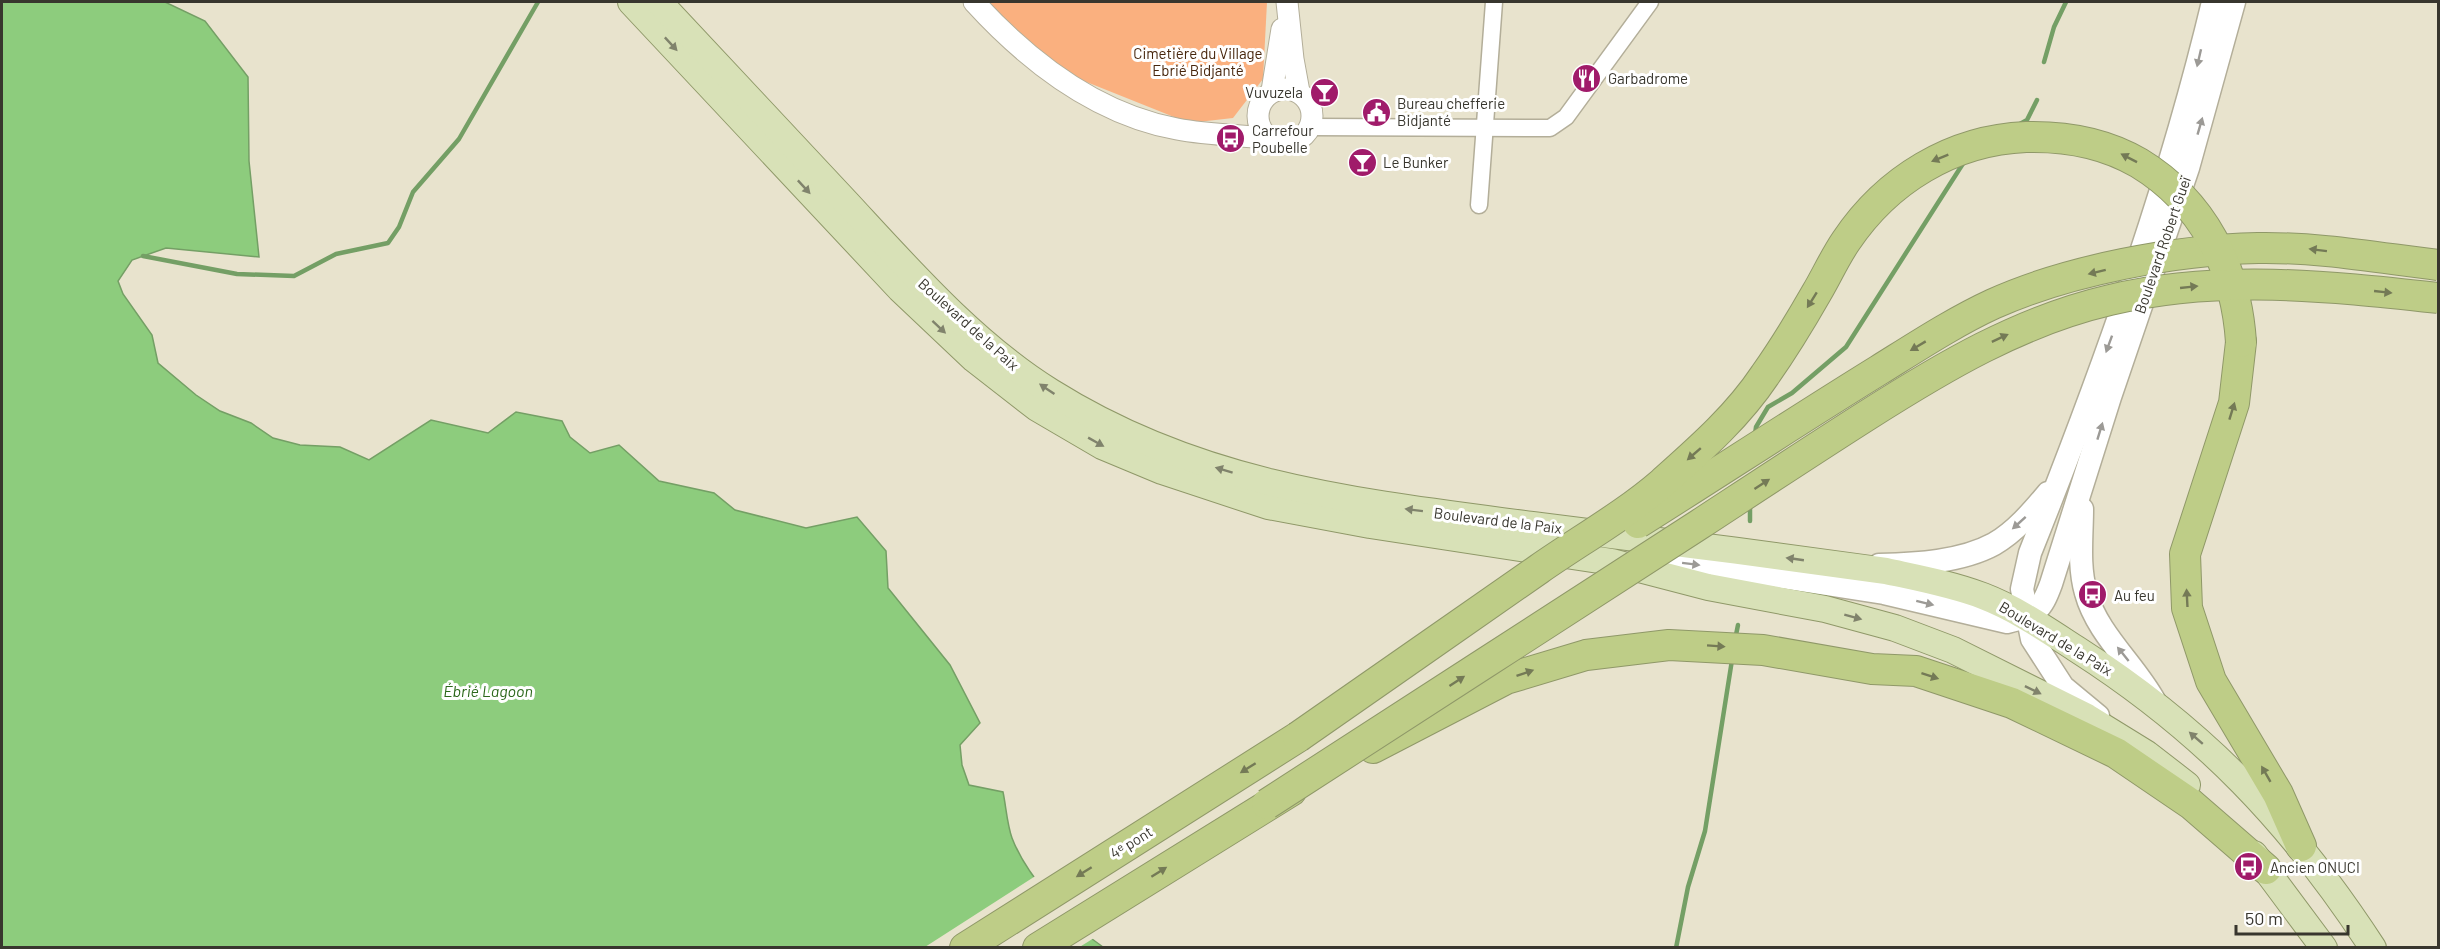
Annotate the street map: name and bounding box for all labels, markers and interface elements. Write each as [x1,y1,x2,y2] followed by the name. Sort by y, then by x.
[664,37,678,52] one-way arrow
[1133,44,1263,79] park label: Cimetière du Village Ebrié Bidjanté
[2194,49,2204,68] one-way arrow
[1571,62,1603,94] restaurant icon: Garbadrome
[1608,69,1688,87] place label: Garbadrome
[1308,76,1340,108] bar icon: Vuvuzela
[1245,83,1303,101] place label: Vuvuzela
[1397,94,1505,129] place label: Bureau chefferie Bidjanté
[1360,96,1392,128] public building icon: Bureau chefferie Bidjanté
[2196,117,2206,135] one-way arrow
[1252,121,1314,156] place label: Carrefour Poubelle
[1215,123,1247,155] bus stop icon: Carrefour Poubelle
[1346,146,1378,178] bar icon: Le Bunker
[1383,153,1449,171] place label: Le Bunker
[1931,153,1949,163] one-way arrow
[2120,153,2137,163] one-way arrow
[2130,173,2194,316] street label: Boulevard Robert Gueï
[797,179,811,194] one-way arrow
[2308,246,2327,255] one-way arrow
[2087,267,2106,277] one-way arrow
[915,274,1023,374] street label: Boulevard de la Paix
[2179,282,2198,292] one-way arrow
[2374,287,2393,297] one-way arrow
[1807,292,1818,308] one-way arrow
[932,320,947,334] one-way arrow
[1991,334,2008,343] one-way arrow
[2103,335,2113,353] one-way arrow
[1910,341,1926,352] one-way arrow
[1039,384,1055,395] one-way arrow
[2228,402,2237,420] one-way arrow
[2096,422,2105,440] one-way arrow
[1088,437,1105,447] one-way arrow
[1687,447,1702,461] one-way arrow
[1215,465,1233,475] one-way arrow
[1754,478,1770,489] one-way arrow
[1433,503,1563,537] street label: Boulevard de la Paix
[1405,505,1424,514] one-way arrow
[2012,516,2027,530] one-way arrow
[1786,554,1805,563] one-way arrow
[1682,559,1701,569] one-way arrow
[2077,579,2109,611] bus stop icon: Au feu
[2114,586,2155,604] place label: Au feu
[2182,589,2192,608] one-way arrow
[1996,597,2116,679] street label: Boulevard de la Paix
[1916,598,1934,608] one-way arrow
[1844,612,1862,622] one-way arrow
[1707,642,1726,651] one-way arrow
[2117,646,2129,661] one-way arrow
[1516,668,1534,677] one-way arrow
[1921,672,1939,681] one-way arrow
[1449,675,1465,686] one-way arrow
[443,681,533,700] water label: Ébrié Lagoon
[2025,685,2042,694] one-way arrow
[2188,731,2203,744] one-way arrow
[1240,763,1257,774] one-way arrow
[2261,766,2272,782] one-way arrow
[1106,822,1156,862] street label: 4ᵉ pont
[2233,851,2265,883] bus stop icon: Ancien ONUCI
[2270,858,2360,876] place label: Ancien ONUCI
[1151,866,1167,877] one-way arrow
[1075,867,1092,878] one-way arrow
[2236,898,2348,936] scale bar
[2245,907,2283,929] text: 50 m

